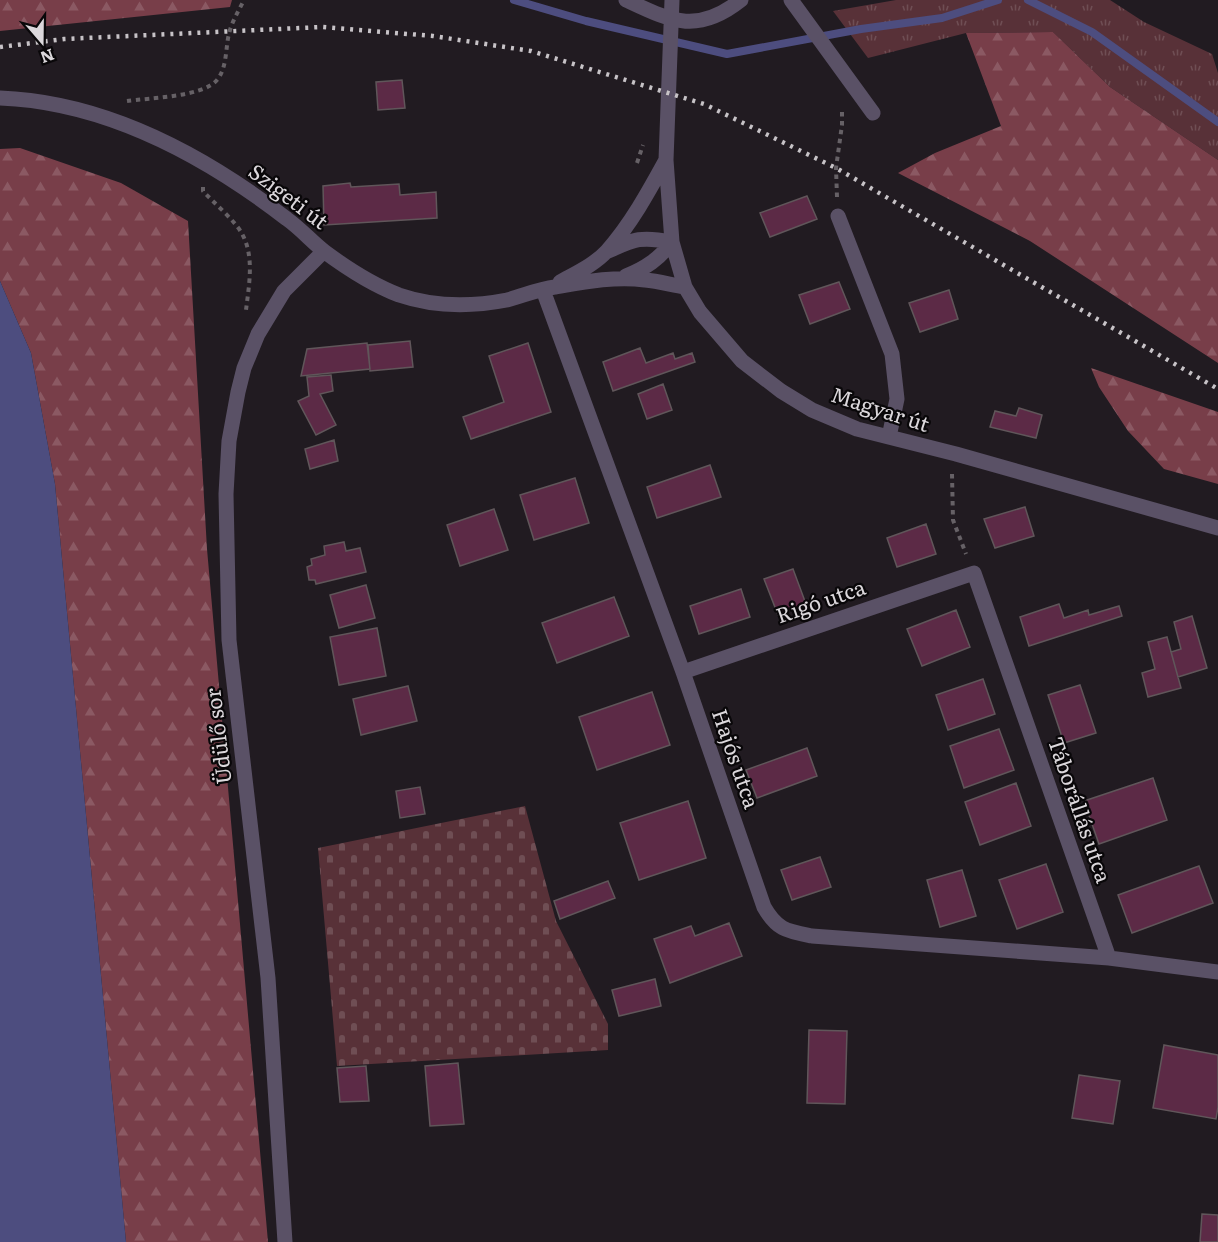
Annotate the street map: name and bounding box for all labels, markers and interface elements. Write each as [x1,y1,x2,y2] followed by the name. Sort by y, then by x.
[12,12,72,72] north arrow
[37,43,58,71] text: N
[243,155,336,236] street label: Szigeti út
[828,377,934,438] street label: Magyar út
[771,570,870,629] street label: Rigó utca
[195,686,238,786] street label: Üdülő sor
[706,704,769,813] street label: Hajós utca
[1042,732,1121,887] street label: Táborállás utca

